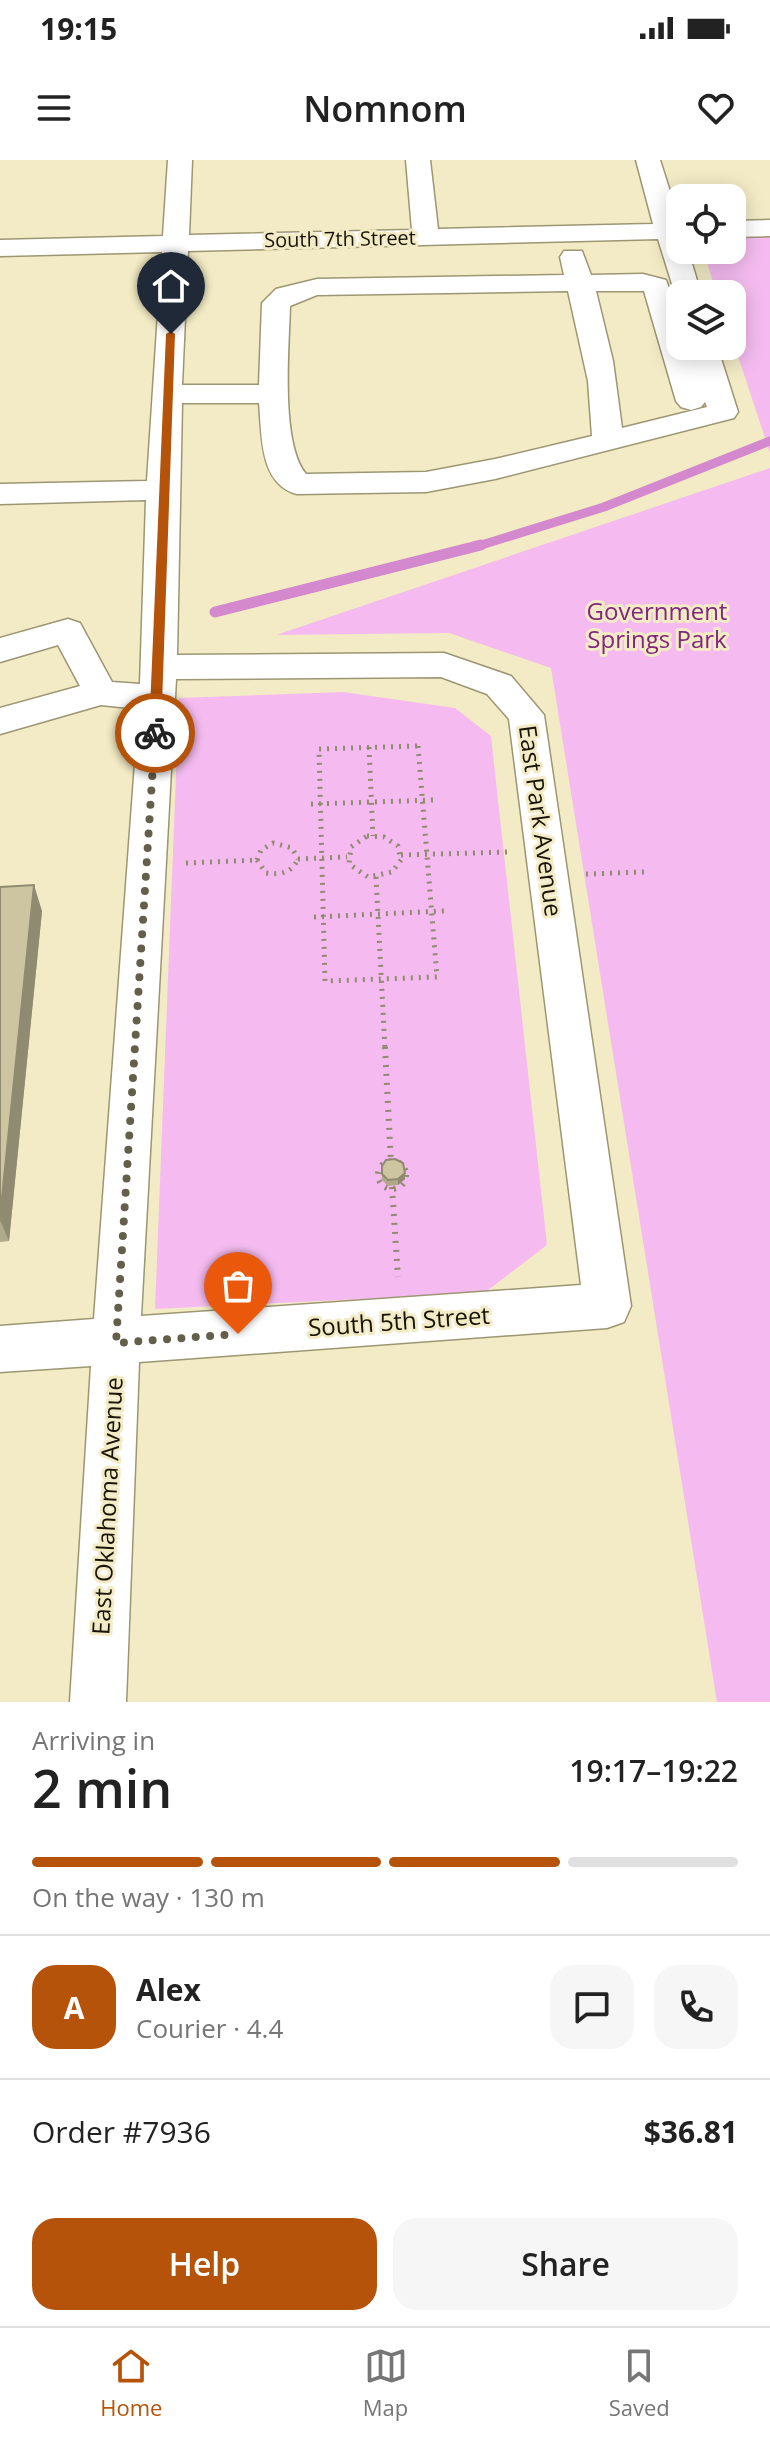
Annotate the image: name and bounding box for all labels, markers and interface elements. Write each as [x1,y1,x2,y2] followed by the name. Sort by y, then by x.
[40,8,117,49] text: 19:15
[303,84,467,133] text: Nomnom
[32,86,76,130] icon: menu
[694,86,738,130] icon: heart
[666,184,746,360] map controls
[666,184,746,264] button: locate
[264,224,416,253] street label: South 7th Street
[137,252,205,334] pin
[149,264,193,308] icon: home
[666,280,746,360] button: layers
[587,594,727,655] park label: Government Springs Park
[115,693,195,773] courier
[133,711,177,755] icon: bike
[512,723,571,919] street label: East Park Avenue
[204,1252,272,1334] pin
[216,1264,260,1308] icon: bag
[307,1298,491,1343] street label: South 5th Street
[83,1376,130,1636] street label: East Oklahoma Avenue
[32,1722,155,1758] text: Arriving in
[569,1750,738,1791] text: 19:17–19:22
[32,1752,172,1823] text: 2 min
[32,1879,265,1915] text: On the way · 130 m
[550,1965,634,2049] button: chat
[654,1965,738,2049] button: phone
[136,1969,201,2010] text: Alex
[64,1987,84,2028] text: A
[136,2010,283,2046] text: Courier · 4.4
[32,2111,211,2152] text: Order #7936
[644,2111,738,2152] text: $36.81
[32,2218,377,2310] button: Help
[393,2218,738,2310] button: Share
[100,2344,162,2422] tab: Home
[363,2344,408,2422] tab: Map
[609,2344,670,2422] tab: Saved

